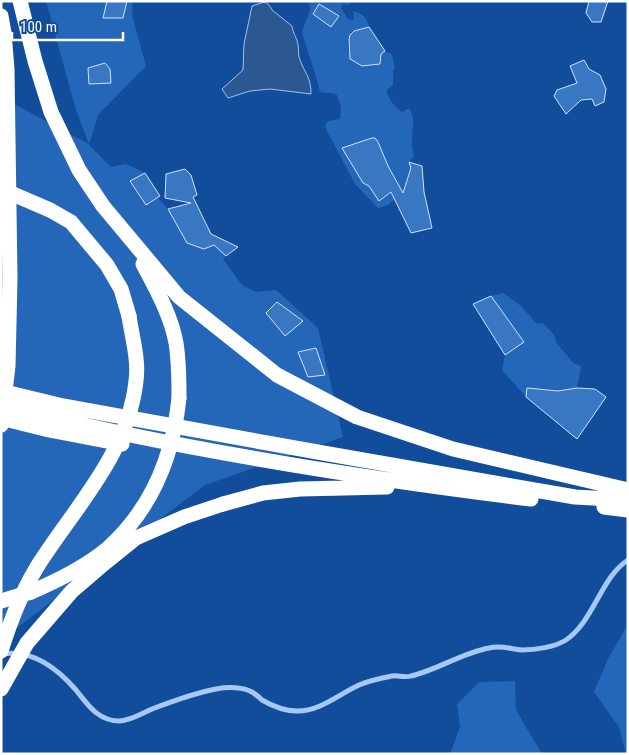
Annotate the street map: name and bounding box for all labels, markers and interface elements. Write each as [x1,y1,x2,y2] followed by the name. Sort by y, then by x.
[12,10,124,42] scale bar
[20,18,57,36] text: 100 m

